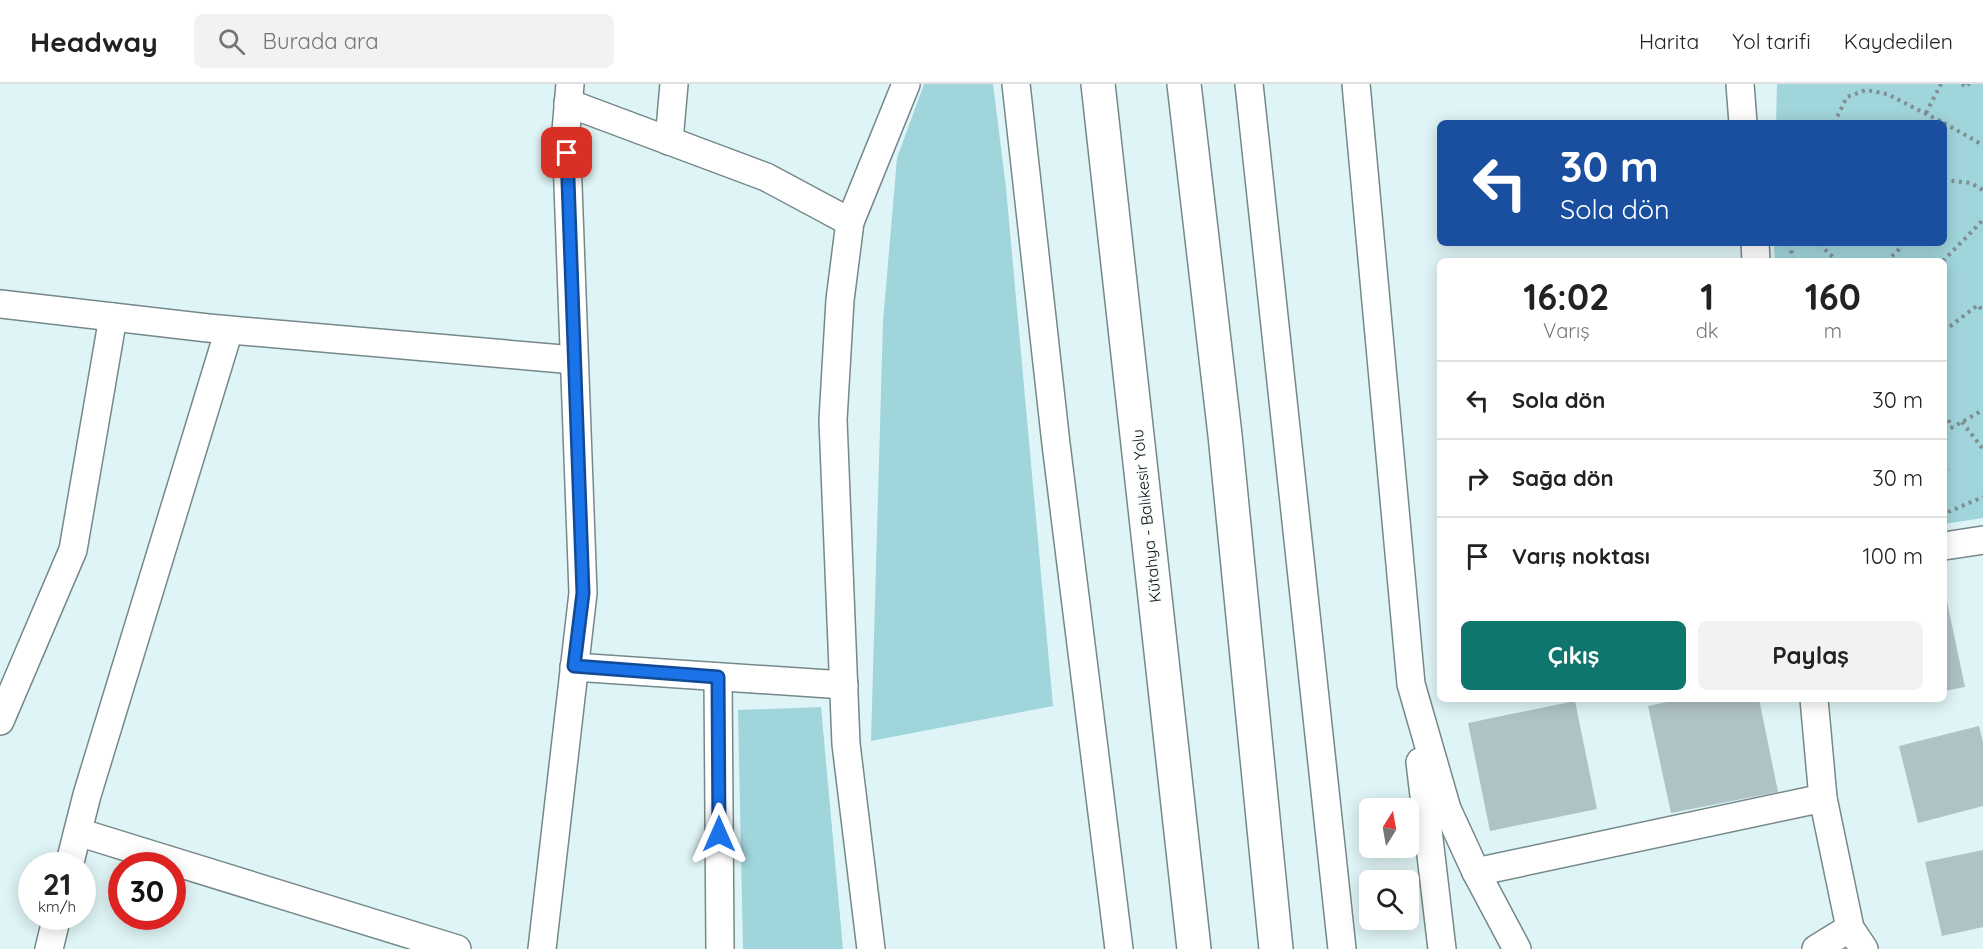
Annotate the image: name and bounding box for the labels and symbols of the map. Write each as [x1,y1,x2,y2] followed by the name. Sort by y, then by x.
[541,127,592,178] pin
[1127,428,1165,604] street label: Kütahya - Balıkesir Yolu
[1359,798,1419,858] north arrow
[687,802,751,866] position arrow
[108,852,186,930] speed limit sign: 30

